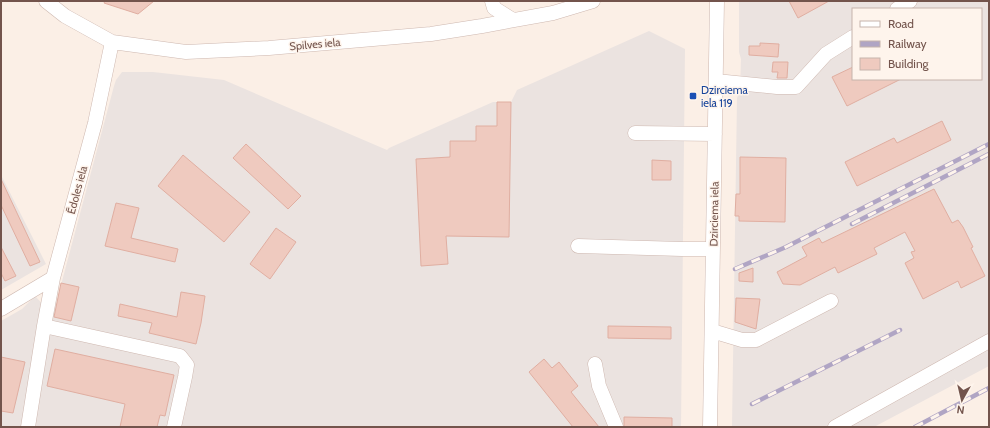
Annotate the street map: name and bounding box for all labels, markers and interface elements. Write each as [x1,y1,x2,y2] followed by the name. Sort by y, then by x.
[852,8,982,80] legend
[888,16,914,31] text: Road
[289,35,342,53] street label: Spilves iela
[888,36,926,51] text: Railway
[888,56,930,71] text: Building
[701,83,748,110] place label: Dzirciema iela 119
[688,91,698,101] marker: Dzirciema iela 119
[64,164,90,216] street label: Ēdoles iela
[706,181,722,247] street label: Dzirciema iela
[942,380,982,420] north arrow
[956,402,965,417] text: N

